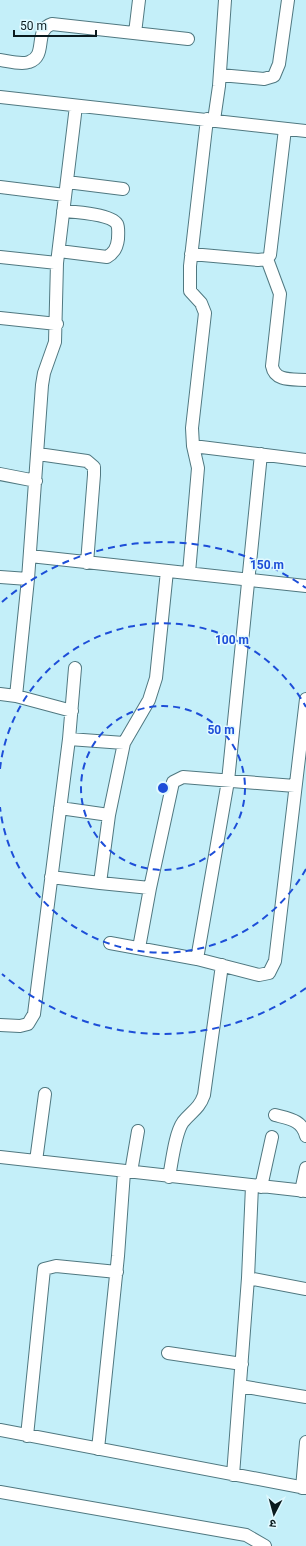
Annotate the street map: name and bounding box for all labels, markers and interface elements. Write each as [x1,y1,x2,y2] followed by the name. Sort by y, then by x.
[14,12,96,38] scale bar
[20,19,47,33] text: 50 m
[250,558,284,572] text: 150 m
[215,633,249,647] text: 100 m
[207,723,235,737] text: 50 m
[156,781,170,795] centre of rings
[254,1494,294,1534] north arrow
[269,1517,277,1530] text: उ

